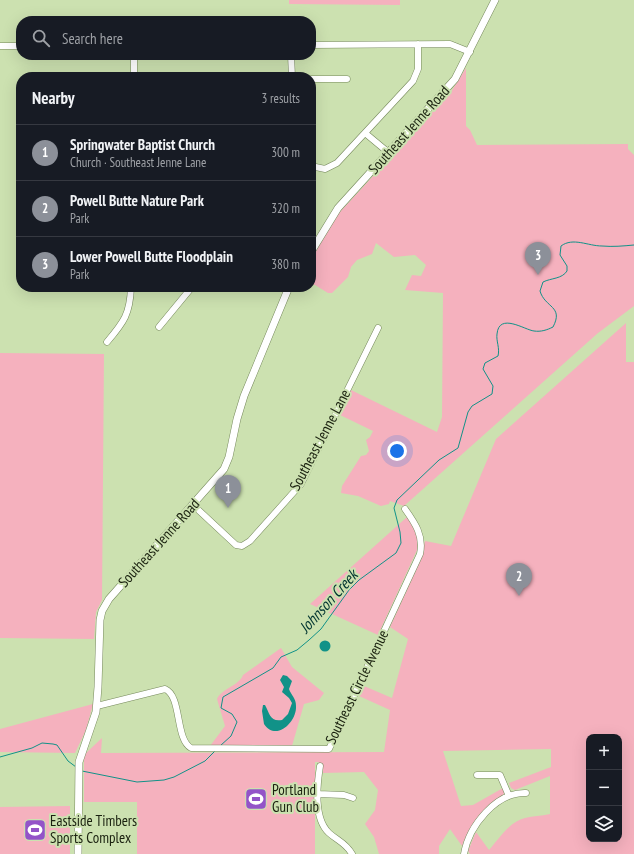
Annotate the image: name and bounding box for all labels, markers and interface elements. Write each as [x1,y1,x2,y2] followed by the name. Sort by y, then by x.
[16,16,316,60] search box
[30,27,52,49] icon: search
[62,29,123,48] text: Search here
[364,81,453,178] street label: Southeast Jenne Road
[32,87,75,109] text: Nearby
[261,90,300,107] text: 3 results
[70,135,215,154] text: Springwater Baptist Church
[42,144,48,161] text: 1
[271,144,300,161] text: 300 m
[70,154,206,171] text: Church · Southeast Jenne Lane
[70,191,204,210] text: Powell Butte Nature Park
[42,200,48,217] text: 2
[271,200,300,217] text: 320 m
[70,210,89,227] text: Park
[525,242,551,275] pin: 3
[70,247,233,266] text: Lower Powell Butte Floodplain
[42,256,48,273] text: 3
[271,256,300,273] text: 380 m
[70,266,89,283] text: Park
[285,386,354,494] street label: Southeast Jenne Lane
[387,441,407,461] your location
[215,475,241,508] pin: 1
[114,494,203,591] street label: Southeast Jenne Road
[506,563,532,596] pin: 2
[294,564,363,638] water label: Johnson Creek
[321,627,392,747] street label: Southeast Circle Avenue
[586,734,622,842] map controls
[586,734,622,770] button: +
[586,770,622,806] button: −
[272,780,319,816] place label: Portland Gun Club
[243,786,269,812] sports icon: Portland Gun Club
[586,806,622,842] button: layers
[50,811,137,847] place label: Eastside Timbers Sports Complex
[22,817,48,843] sports icon: Eastside Timbers Sports Complex

